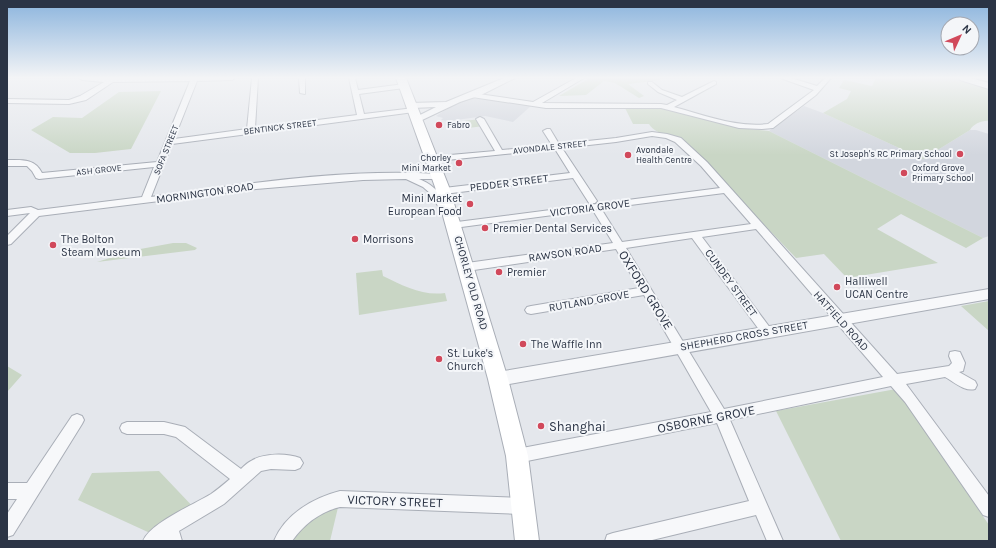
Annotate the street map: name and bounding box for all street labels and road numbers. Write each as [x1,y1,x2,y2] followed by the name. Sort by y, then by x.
[243,118,317,136] street label: BENTINCK STREET
[151,123,181,176] street label: SOFA STREET
[512,138,588,156] street label: AVONDALE STREET
[76,163,122,177] street label: ASH GROVE
[469,172,550,194] street label: PEDDER STREET
[155,180,255,206] street label: MORNINGTON ROAD
[549,197,631,219] street label: VICTORIA GROVE
[451,234,491,332] street label: CHORLEY OLD ROAD
[528,241,602,265] street label: RAWSON ROAD
[702,247,760,320] street label: CUNDEY STREET
[616,248,676,332] street label: OXFORD GROVE
[548,288,630,314] street label: RUTLAND GROVE
[811,288,871,354] street label: HATFIELD ROAD
[679,318,809,354] street label: SHEPHERD CROSS STREET
[656,402,756,436] street label: OSBORNE GROVE
[347,492,443,510] street label: VICTORY STREET

